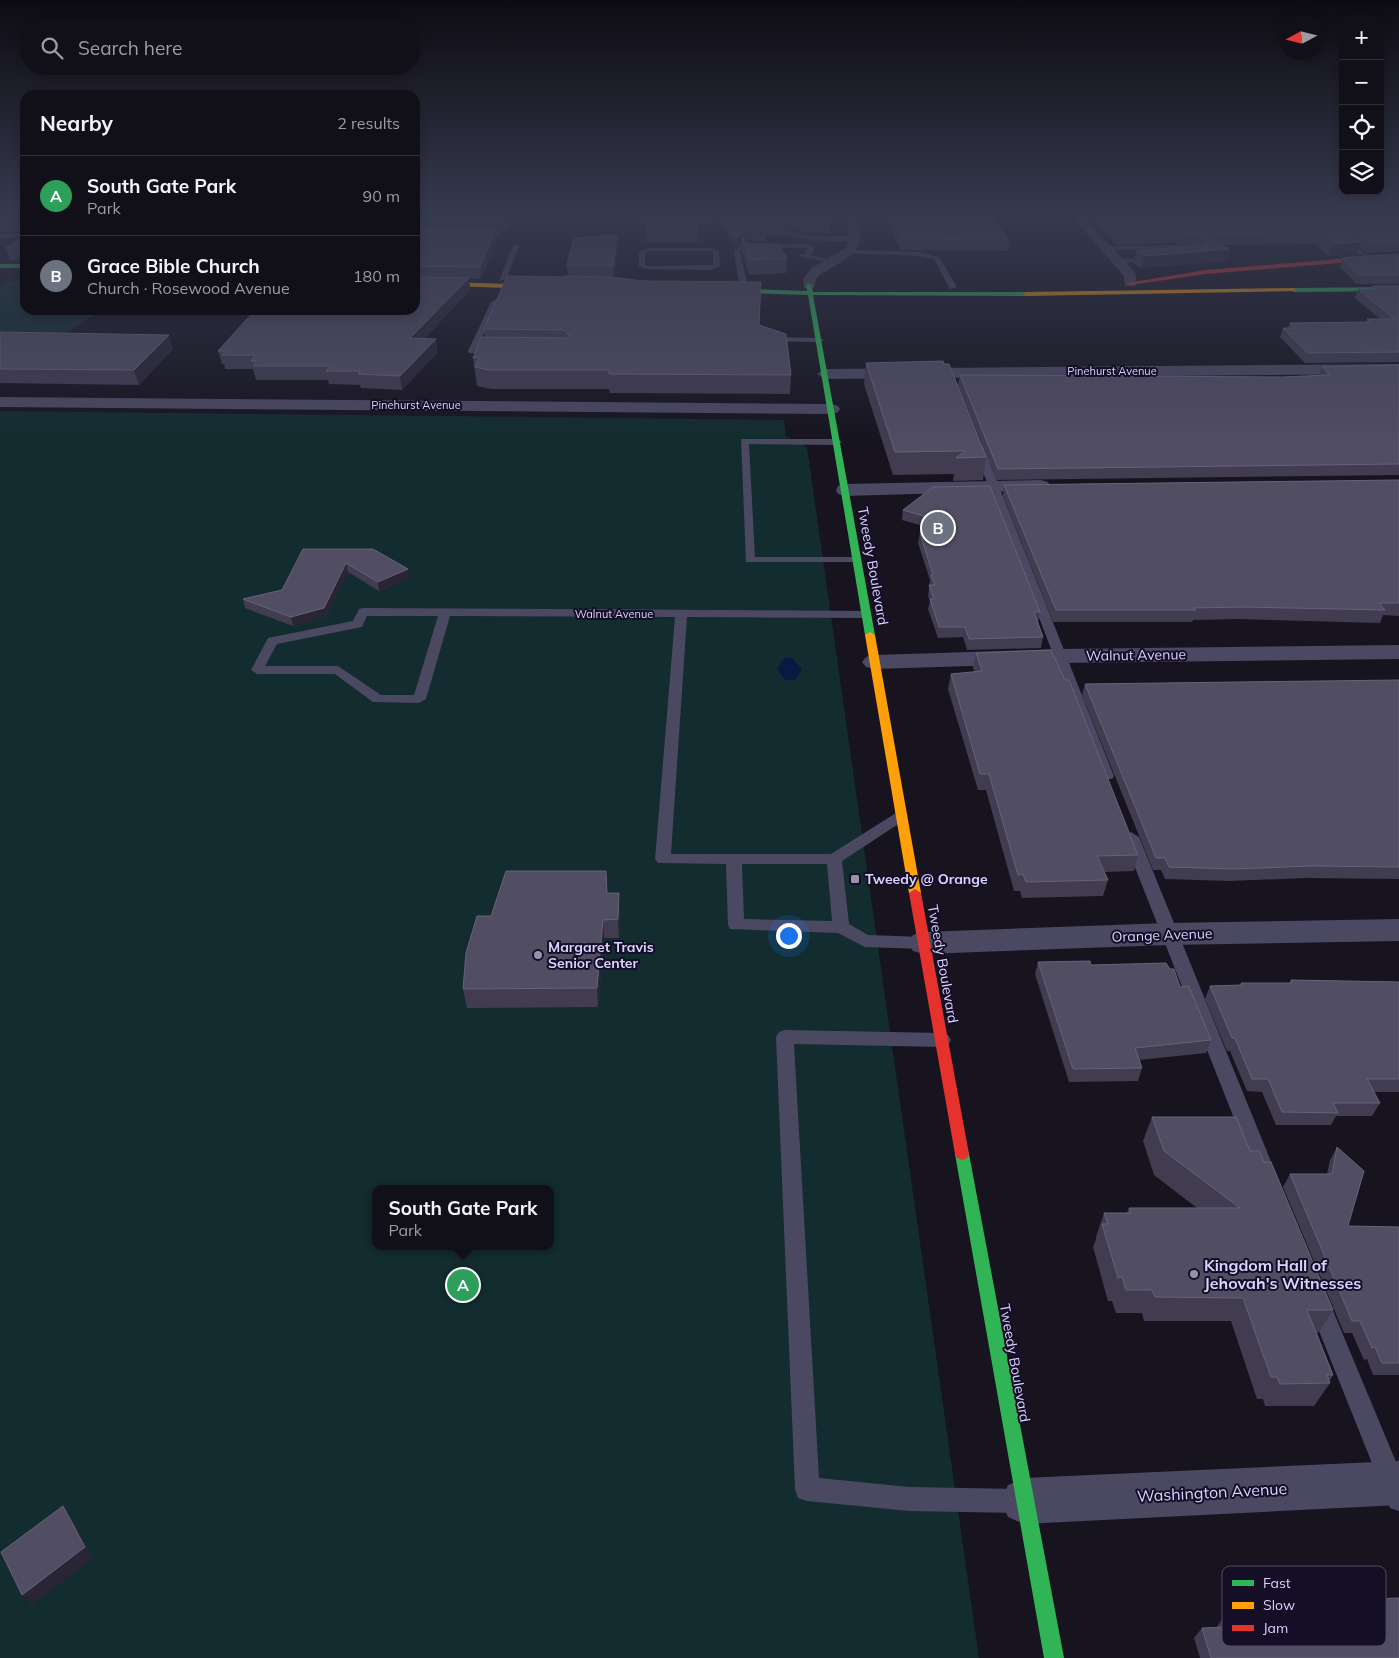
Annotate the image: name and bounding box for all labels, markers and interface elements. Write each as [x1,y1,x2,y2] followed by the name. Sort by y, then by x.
[1279,15,1324,60] north arrow
[1339,15,1384,195] map controls
[1339,15,1384,60] button: +
[20,20,420,75] search box
[38,34,66,62] icon: search
[78,36,182,60] text: Search here
[1339,60,1384,105] button: −
[1339,105,1384,150] button: locate
[40,110,113,136] text: Nearby
[337,113,400,133] text: 2 results
[1339,150,1384,195] button: layers
[87,174,236,198] text: South Gate Park
[50,186,62,206] text: A
[363,186,400,206] text: 90 m
[87,198,121,218] text: Park
[87,254,260,278] text: Grace Bible Church
[50,266,62,286] text: B
[353,266,400,286] text: 180 m
[87,278,290,298] text: Church · Rosewood Avenue
[1067,364,1157,378] street label: Pinehurst Avenue
[371,398,461,412] street label: Pinehurst Avenue
[854,505,892,627] street label: Tweedy Boulevard
[922,509,954,547] pin: B
[575,607,653,621] street label: Walnut Avenue
[1086,645,1186,665] street label: Walnut Avenue
[865,870,988,888] place label: Tweedy @ Orange
[849,873,861,885] marker: Tweedy @ Orange
[924,903,962,1025] street label: Tweedy Boulevard
[776,923,802,949] your location
[1111,924,1213,946] street label: Orange Avenue
[548,938,654,972] place label: Margaret Travis Senior Center
[532,949,544,961] marker: Margaret Travis Senior Center
[372,1185,554,1250] popup
[388,1196,538,1220] text: South Gate Park
[388,1220,422,1240] text: Park
[1204,1255,1361,1293] place label: Kingdom Hall of Jehovah's Witnesses
[447,1266,479,1304] pin: A
[1188,1268,1200,1280] marker: Kingdom Hall of Jehovah's Witnesses
[996,1302,1034,1424] street label: Tweedy Boulevard
[1136,1478,1288,1506] street label: Washington Avenue
[1222,1566,1386,1646] legend
[1263,1574,1291,1592] text: Fast
[1263,1596,1295,1614] text: Slow
[1263,1619,1288,1637] text: Jam

